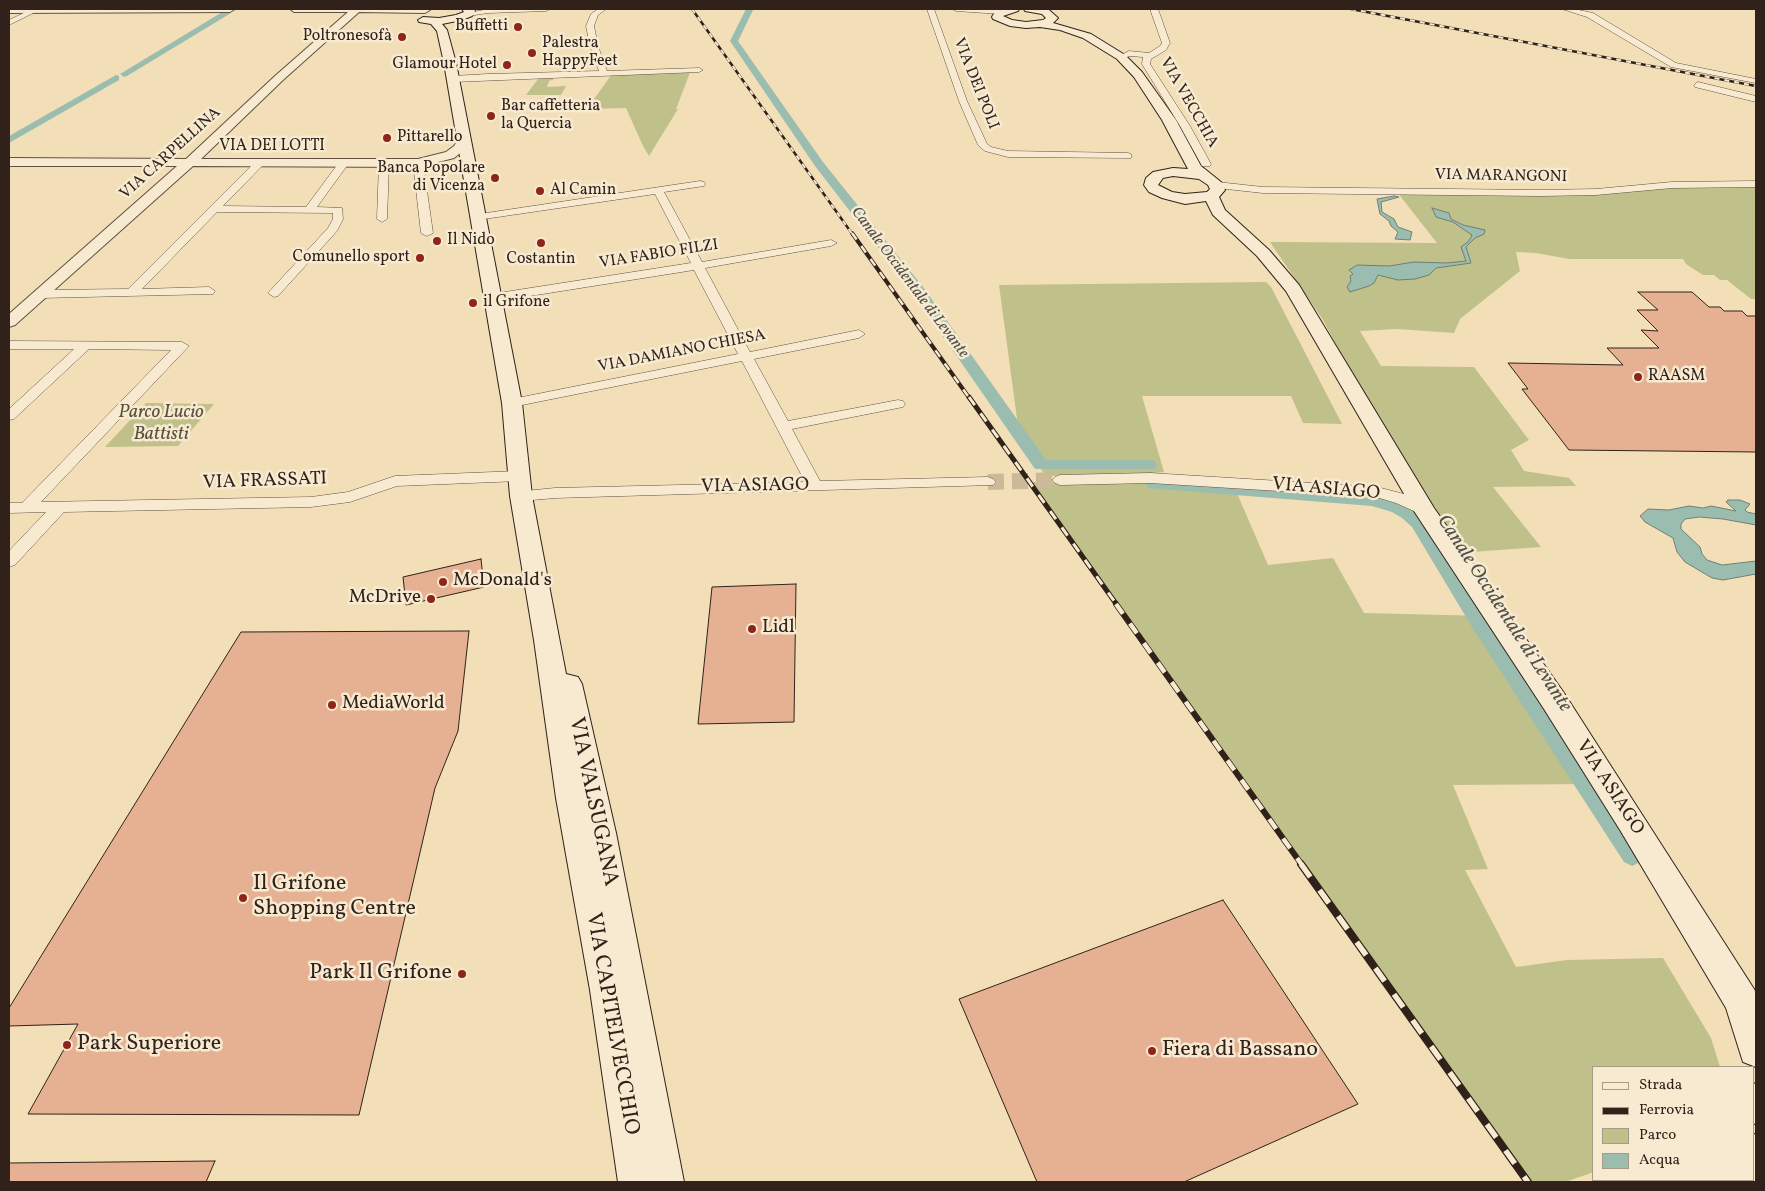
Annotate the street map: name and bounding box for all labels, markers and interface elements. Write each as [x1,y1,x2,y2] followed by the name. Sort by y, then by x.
[455,17,508,37] place label: Buffetti
[512,21,524,33] marker: Buffetti
[303,27,392,47] place label: Poltronesofà
[396,31,408,43] marker: Poltronesofà
[542,34,618,72] place label: Palestra HappyFeet
[948,35,1002,133] street label: VIA DEI POLI
[526,47,538,59] marker: Palestra HappyFeet
[1154,54,1222,152] street label: VIA VECCHIA
[393,55,497,75] place label: Glamour Hotel
[501,59,513,71] marker: Glamour Hotel
[501,97,600,135] place label: Bar caffetteria la Quercia
[117,104,225,204] street label: VIA CARPELLINA
[485,110,497,122] marker: Bar caffetteria la Quercia
[397,128,463,148] place label: Pittarello
[381,132,393,144] marker: Pittarello
[219,137,325,157] street label: VIA DEI LOTTI
[377,159,485,197] place label: Banca Popolare di Vicenza
[1435,166,1567,188] street label: VIA MARANGONI
[489,172,501,184] marker: Banca Popolare di Vicenza
[550,181,616,201] place label: Al Camin
[534,185,546,197] marker: Al Camin
[846,204,972,362] water label: Canale Occidentale di Levante
[447,231,495,251] place label: Il Nido
[431,235,443,247] marker: Il Nido
[598,236,720,274] street label: VIA FABIO FILZI
[535,237,547,249] marker: Costantin
[293,248,410,268] place label: Comunello sport
[507,250,575,270] place label: Costantin
[414,252,426,264] marker: Comunello sport
[483,293,550,313] place label: il Grifone
[467,297,479,309] marker: il Grifone
[597,326,767,378] street label: VIA DAMIANO CHIESA
[1648,367,1705,387] place label: RAASM
[1632,371,1644,383] marker: RAASM
[118,403,204,447] park label: Parco Lucio Battisti
[202,468,328,496] street label: VIA FRASSATI
[1271,474,1381,506] street label: VIA ASIAGO
[701,475,809,499] street label: VIA ASIAGO
[1430,511,1576,717] water label: Canale Occidentale di Levante
[453,571,552,593] place label: McDonald's
[437,576,449,588] marker: McDonald's
[349,588,421,610] place label: McDrive
[425,593,437,605] marker: McDrive
[762,618,795,640] place label: Lidl
[746,623,758,635] marker: Lidl
[342,694,445,716] place label: MediaWorld
[326,699,338,711] marker: MediaWorld
[561,715,623,889] street label: VIA VALSUGANA
[1570,736,1648,840] street label: VIA ASIAGO
[253,872,416,924] place label: Il Grifone Shopping Centre
[237,892,249,904] marker: Il Grifone Shopping Centre
[578,911,644,1137] street label: VIA CAPITELVECCHIO
[309,961,452,987] place label: Park Il Grifone
[456,968,468,980] marker: Park Il Grifone
[77,1032,221,1058] place label: Park Superiore
[1162,1038,1318,1064] place label: Fiera di Bassano
[61,1039,73,1051] marker: Park Superiore
[1146,1045,1158,1057] marker: Fiera di Bassano
[1592,1066,1755,1181] legend
[1639,1075,1682,1096] text: Strada
[1639,1100,1694,1121] text: Ferrovia
[1639,1125,1676,1146] text: Parco
[1639,1150,1680,1171] text: Acqua

